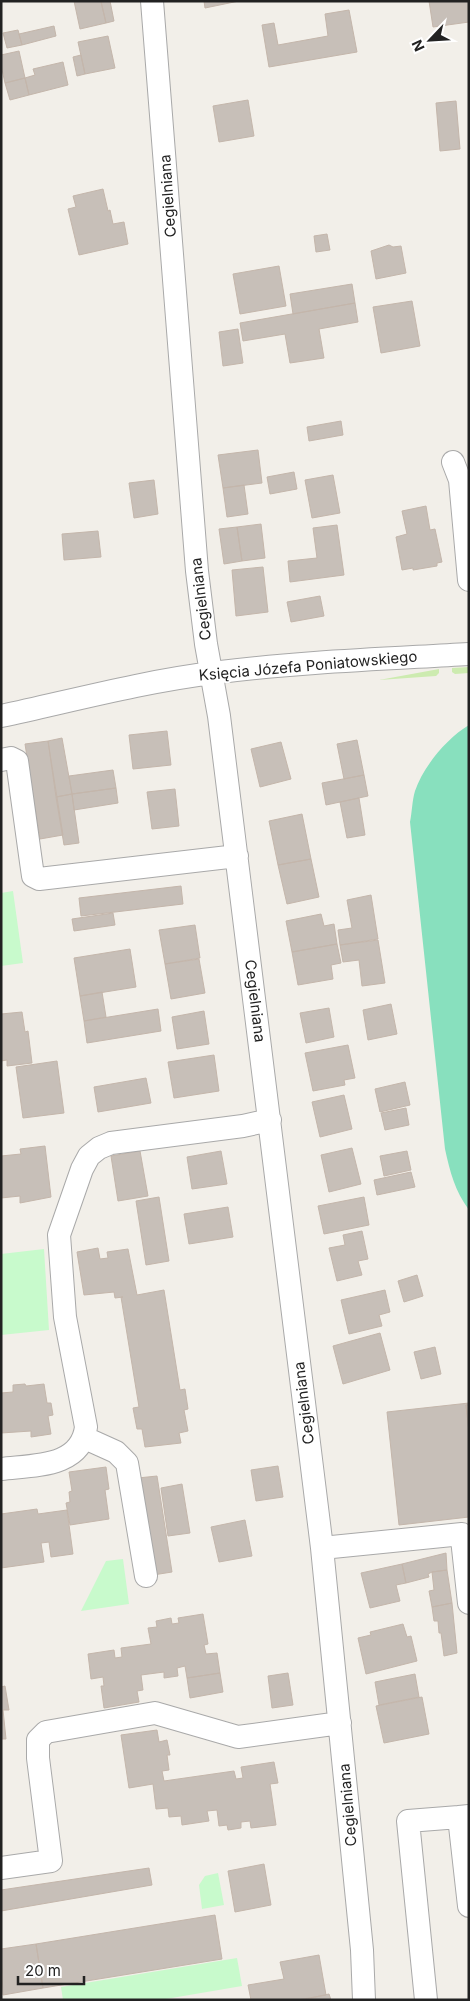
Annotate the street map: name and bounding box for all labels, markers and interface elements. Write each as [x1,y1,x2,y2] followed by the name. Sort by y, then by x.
[405,15,455,65] north arrow
[408,37,428,54] text: N
[155,154,180,238] street label: Cegielniana
[186,557,215,641] street label: Cegielniana
[198,646,418,685] street label: Księcia Józefa Poniatowskiego
[241,959,270,1043] street label: Cegielniana
[289,1361,318,1445] street label: Cegielniana
[334,1763,361,1847] street label: Cegielniana
[18,1954,84,1986] scale bar
[25,1961,61,1980] text: 20 m

